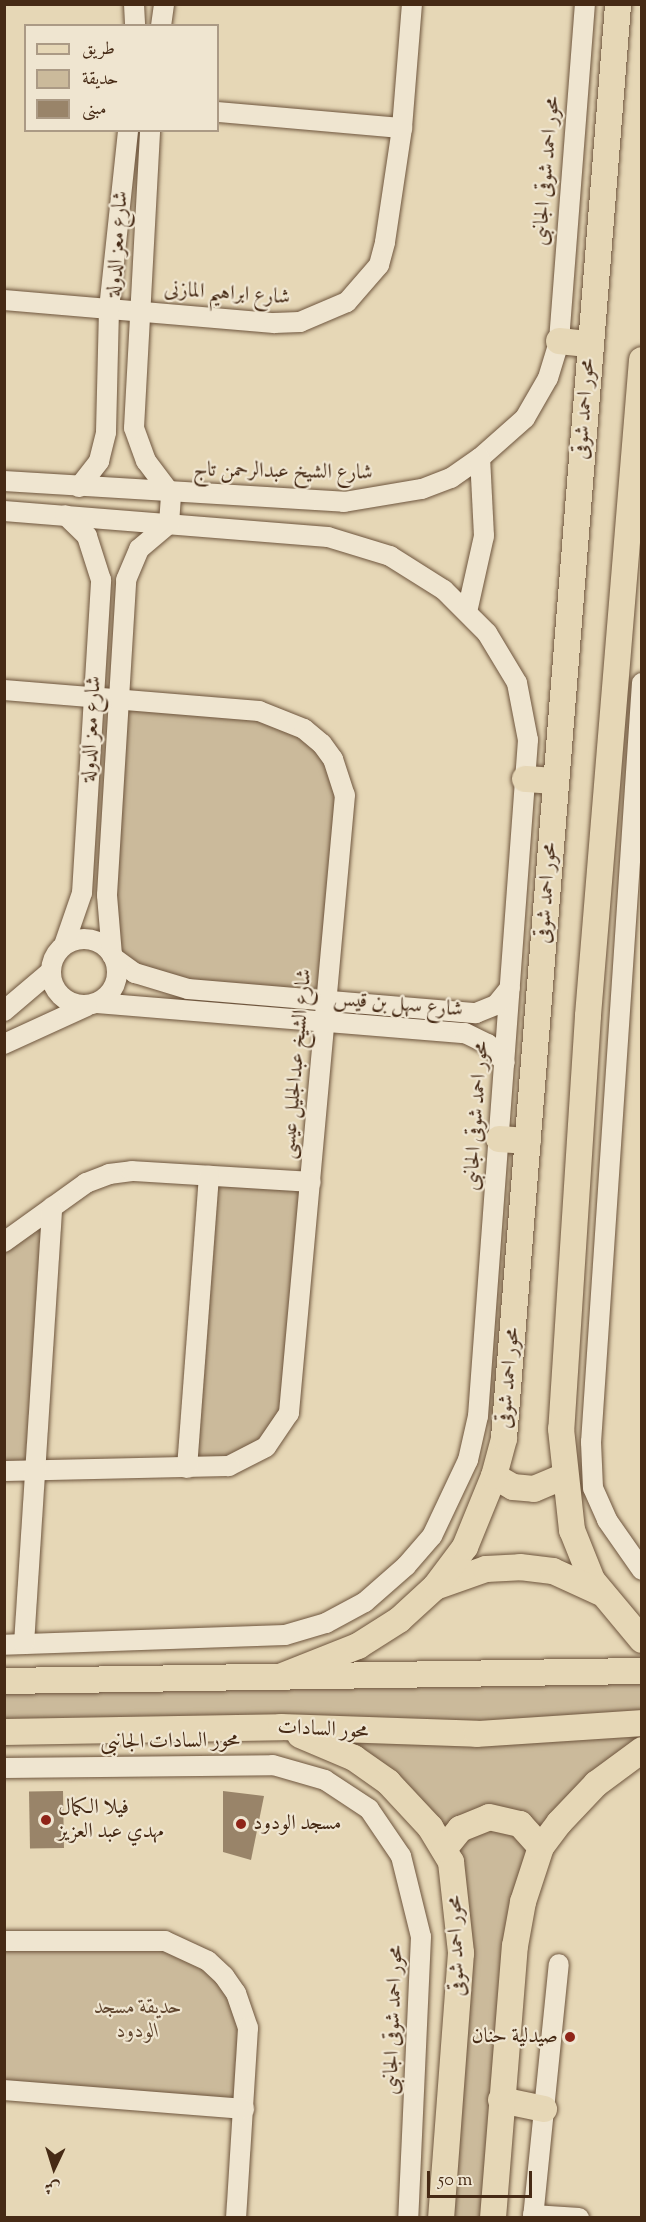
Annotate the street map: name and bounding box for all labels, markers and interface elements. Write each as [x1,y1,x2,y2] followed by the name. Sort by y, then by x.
[24,24,219,132] legend
[82,37,115,63] text: طريق
[82,67,118,93] text: حديقة
[528,95,566,247] street label: محور احمد شوقى الجانبى
[82,97,107,123] text: مبنى
[102,190,134,298] street label: شارع معز الدولة
[163,277,291,311] street label: شارع ابراهيم المازنى
[569,358,601,460] street label: محور احمد شوقى
[193,458,373,486] street label: شارع الشيخ عبدالرحمن تاج
[77,675,107,783] street label: شارع معز الدولة
[531,842,563,944] street label: محور احمد شوقى
[276,968,318,1160] street label: شارع الشيخ عبدالجليل عيسى
[332,987,464,1023] street label: شارع سهل بن قيس
[459,1040,495,1192] street label: محور احمد شوقى الجانبى
[492,1326,526,1430] street label: محور احمد شوقى
[277,1715,369,1745] street label: محور السادات
[100,1728,240,1756] street label: محور السادات الجانبى
[58,1795,164,1845] place label: فيلا الكمال مهدي عبد العزيز
[253,1811,341,1837] place label: مسجد الودود
[39,1813,53,1827] marker: فيلا الكمال مهدي عبد العزيز
[234,1817,248,1831] marker: مسجد الودود
[443,1895,471,1997] street label: محور احمد شوقى
[379,1945,409,2095] street label: محور احمد شوقى الجانبى
[94,1995,182,2045] park label: حديقة مسجد الودود
[471,2024,558,2050] place label: صيدلية حنان
[563,2030,577,2044] marker: صيدلية حنان
[24,2138,84,2198] north arrow
[430,2159,535,2197] scale bar
[438,2168,472,2194] text: 50 m
[44,2174,61,2198] text: ش

